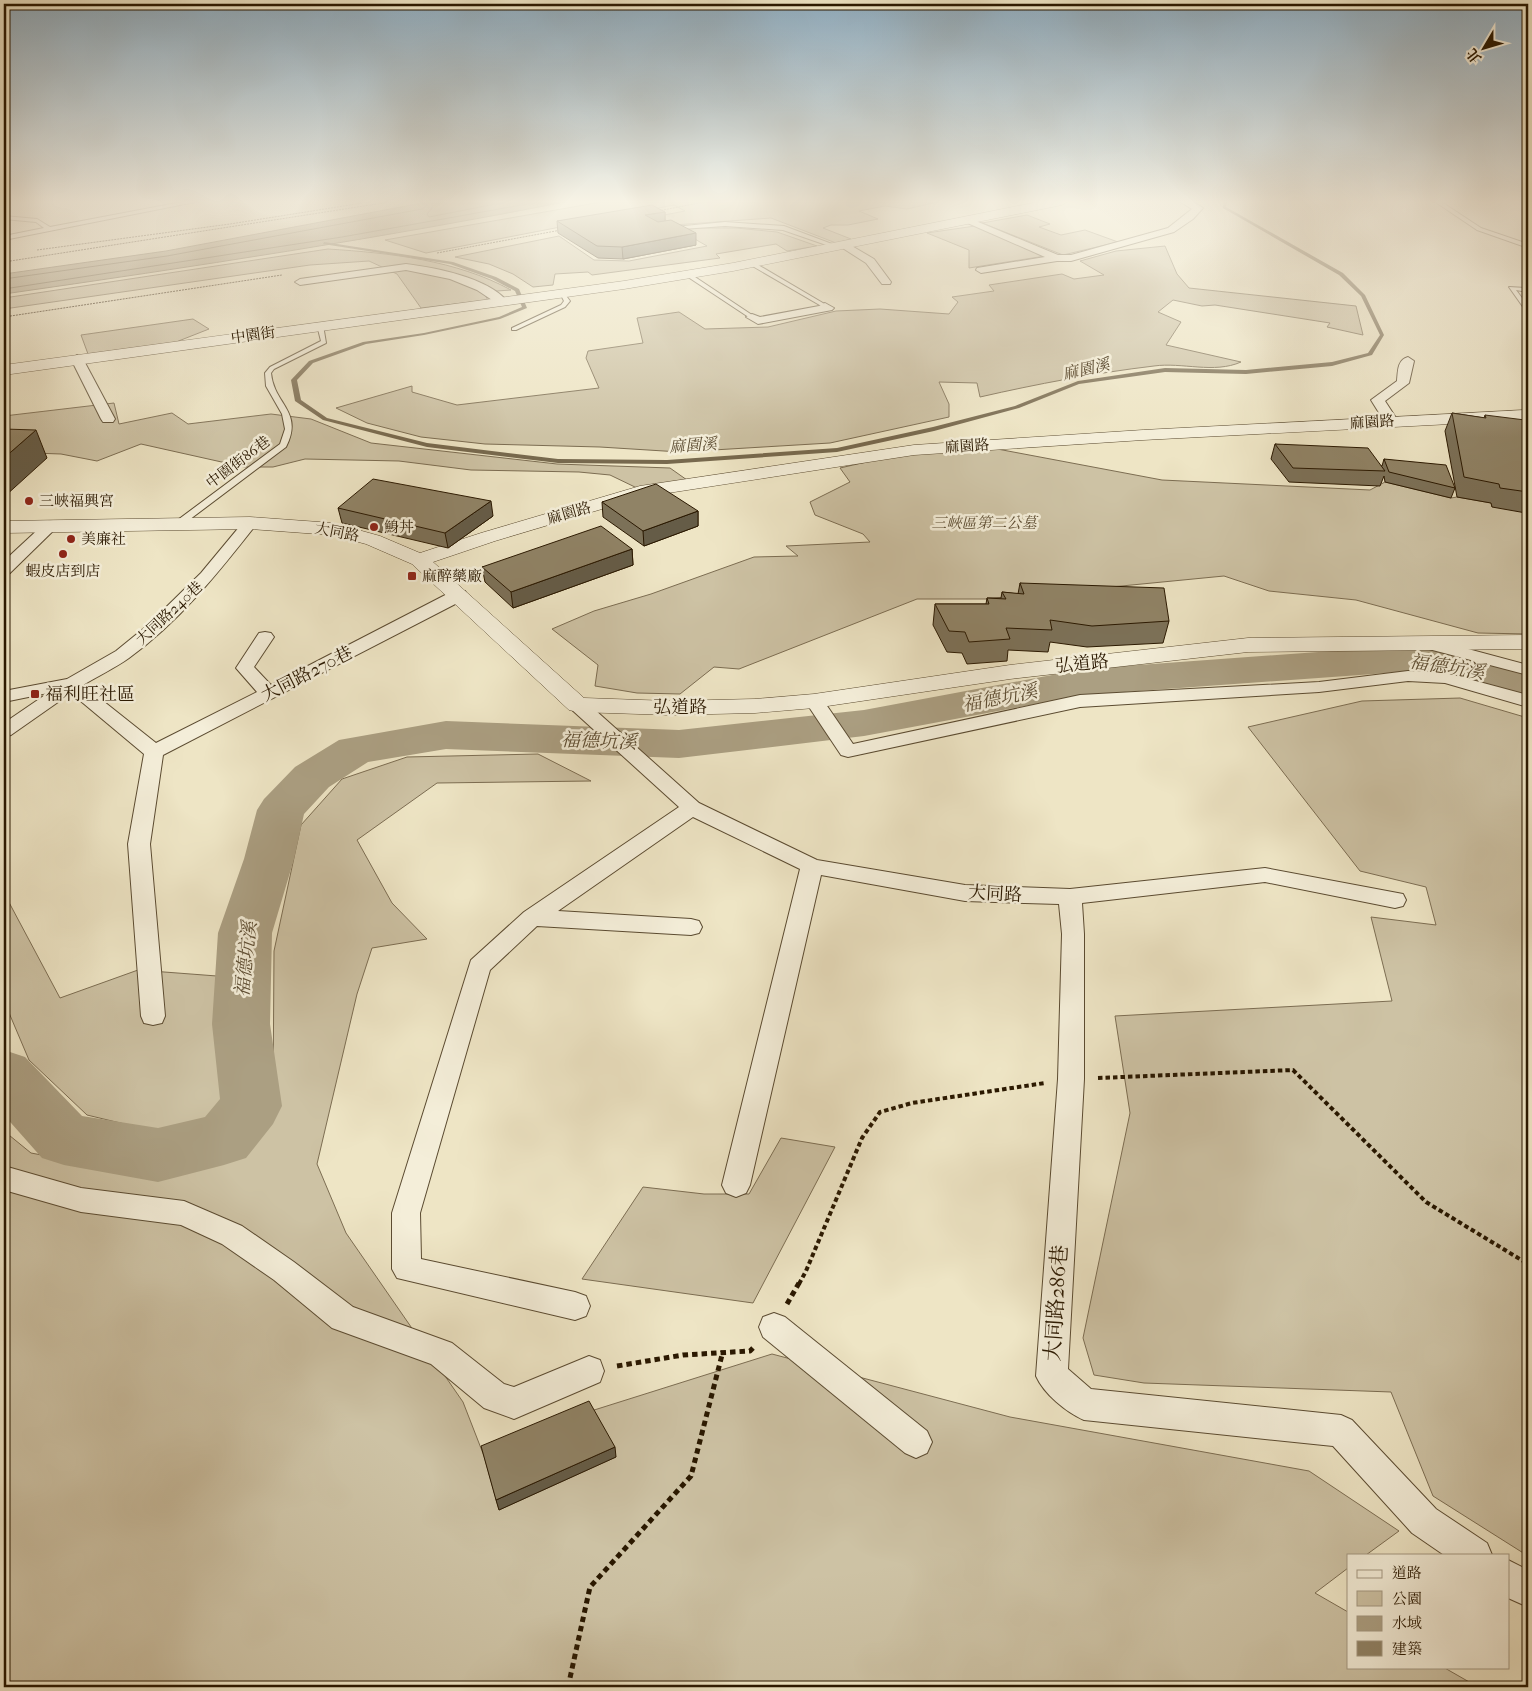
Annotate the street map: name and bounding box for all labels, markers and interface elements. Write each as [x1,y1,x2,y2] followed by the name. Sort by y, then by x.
[1460,22,1510,72] north arrow
[1463,45,1485,66] text: 北
[229,323,277,347] street label: 中園街
[1060,354,1113,384] water label: 麻園溪
[1349,411,1395,433] street label: 麻園路
[202,432,274,492] street label: 中園街86巷
[668,434,720,456] water label: 麻園溪
[944,435,990,457] street label: 麻園路
[39,492,114,510] place label: 三峽福興宮
[23,495,35,507] marker: 三峽福興宮
[545,498,593,528] street label: 麻園路
[931,514,1039,532] park label: 三峽區第二公墓
[384,518,414,536] place label: 鯓丼
[313,519,361,545] street label: 大同路
[368,521,380,533] marker: 鯓丼
[81,530,126,548] place label: 美廉社
[65,533,77,545] marker: 美廉社
[57,548,69,560] marker: 蝦皮店到店
[25,562,101,580] place label: 蝦皮店到店
[422,567,482,585] place label: 麻醉藥廠
[406,570,418,582] marker: 麻醉藥廠
[132,577,206,649] street label: 大同路240巷
[258,642,356,706] street label: 大同路270巷
[1408,650,1488,684] water label: 福德坑溪
[1054,651,1110,677] street label: 弘道路
[961,680,1041,716] water label: 福德坑溪
[45,684,135,705] place label: 福利旺社區
[29,688,41,700] marker: 福利旺社區
[653,697,707,718] street label: 弘道路
[561,729,639,753] water label: 福德坑溪
[967,882,1023,906] street label: 大同路
[231,918,261,998] water label: 福德坑溪
[1040,1244,1072,1362] street label: 大同路286巷
[1347,1554,1510,1668] legend
[1392,1564,1422,1582] text: 道路
[1392,1590,1422,1608] text: 公園
[1392,1614,1422,1632] text: 水域
[1392,1640,1422,1658] text: 建築

